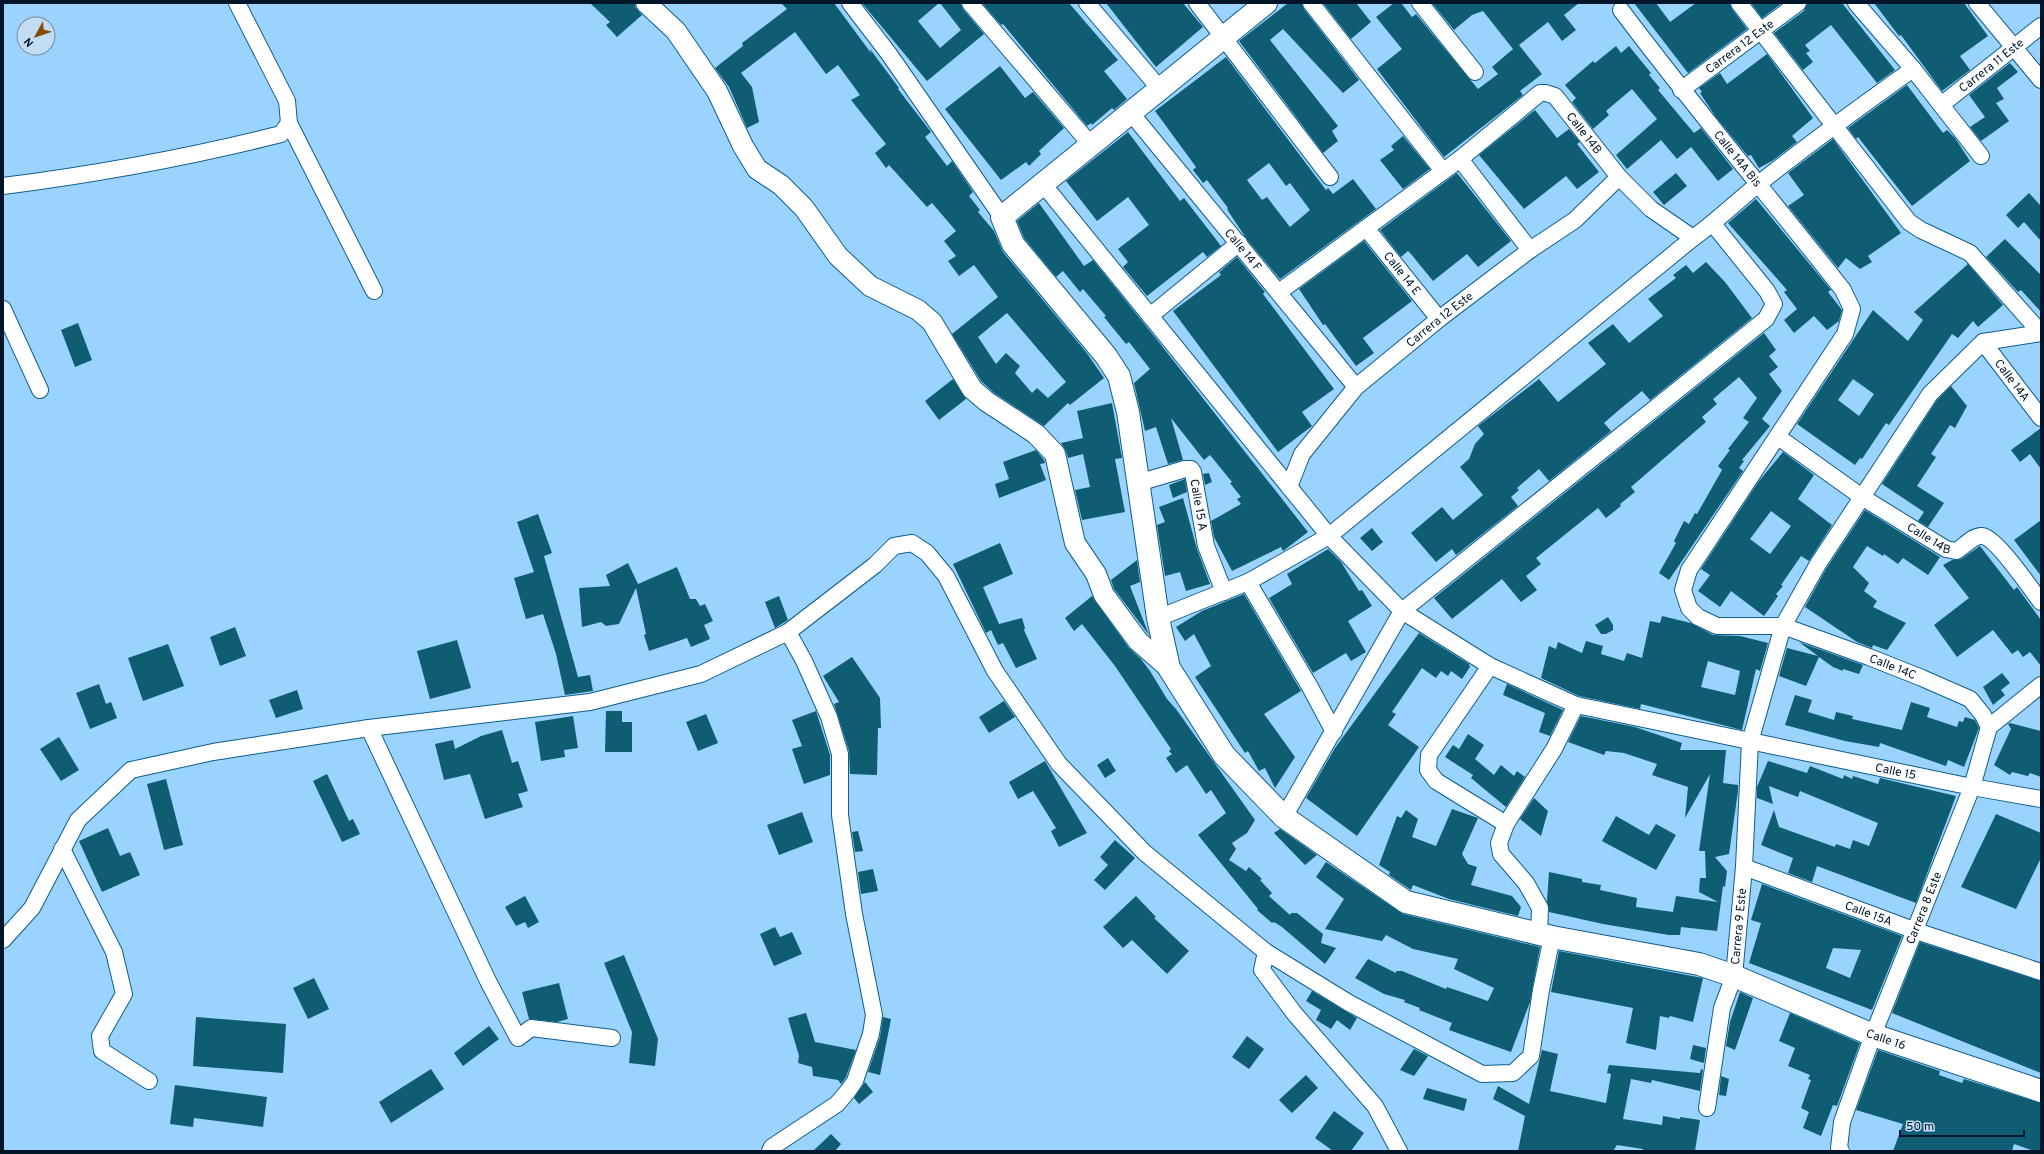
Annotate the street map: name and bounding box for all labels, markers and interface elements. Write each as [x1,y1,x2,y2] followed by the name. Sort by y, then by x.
[16,16,56,56] north arrow
[1703,17,1778,78] street label: Carrera 12 Este
[21,34,37,49] text: N
[1956,35,2028,97] street label: Carrera 11 Este
[1562,109,1605,158] street label: Calle 14B
[1709,128,1765,191] street label: Calle 14A Bis
[1220,226,1265,275] street label: Calle 14 F
[1379,249,1424,299] street label: Calle 14 E
[1403,289,1477,352] street label: Carrera 12 Este
[1990,356,2033,405] street label: Calle 14A
[1185,478,1210,532] street label: Calle 15 A
[1903,520,1952,559] street label: Calle 14B
[1867,651,1919,684] street label: Calle 14C
[1874,760,1918,784] street label: Calle 15
[1903,870,1946,947] street label: Carrera 8 Este
[1728,888,1751,966] street label: Carrera 9 Este
[1842,898,1894,930] street label: Calle 15A
[1863,1026,1908,1054] street label: Calle 16
[1900,1112,2024,1138] scale bar
[1906,1119,1934,1135] text: 50 m

